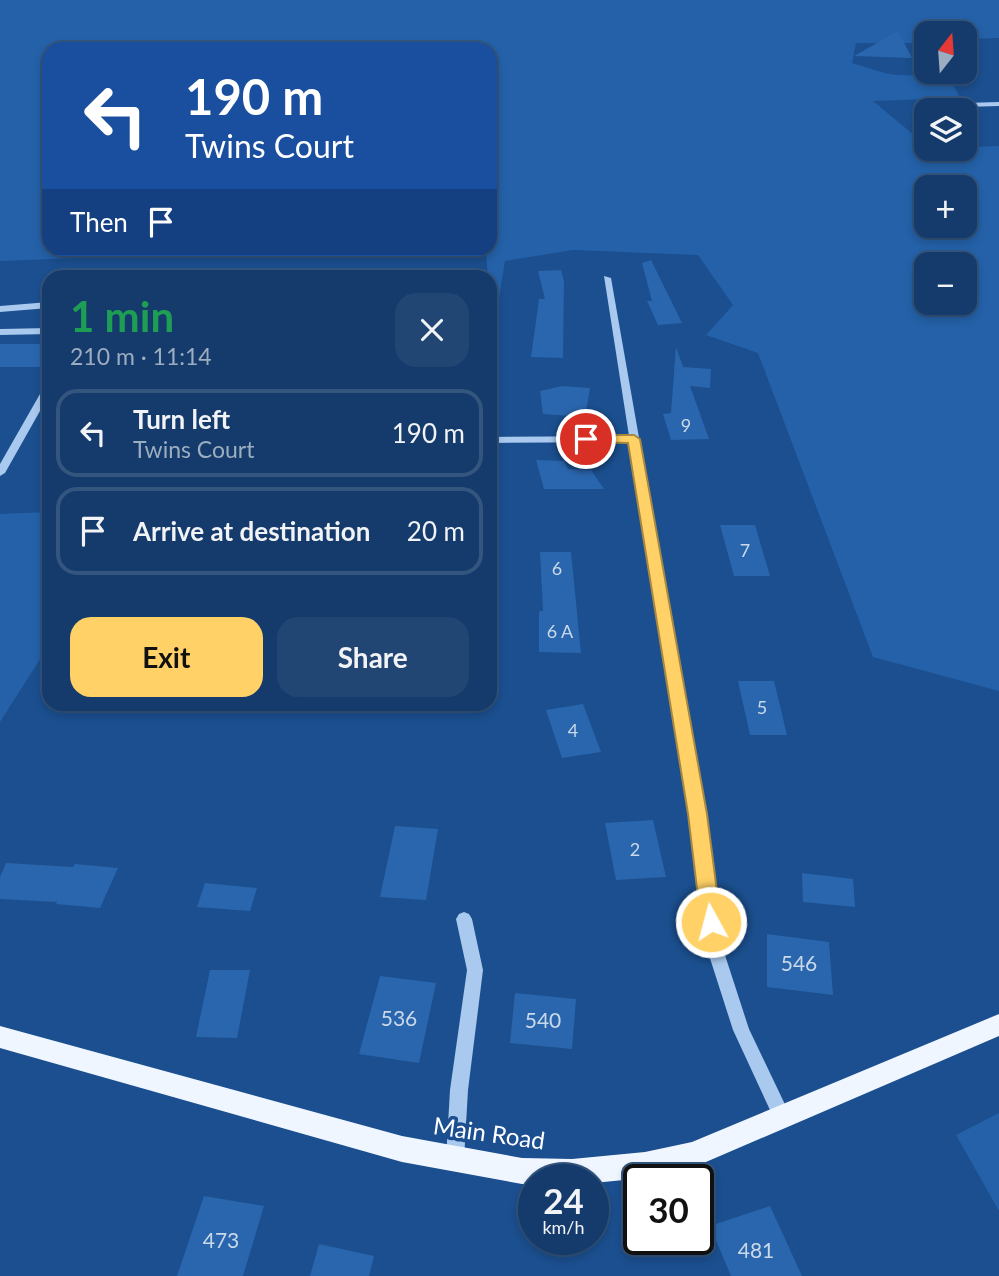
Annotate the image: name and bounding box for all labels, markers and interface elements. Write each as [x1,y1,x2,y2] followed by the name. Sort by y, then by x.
[914,21,976,84] north arrow
[914,21,977,315] map controls
[185,67,323,125] text: 190 m
[70,70,161,161] icon: left
[914,98,977,161] button: layers
[185,126,354,165] text: Twins Court
[914,175,977,238] button: +
[142,203,180,241] icon: arrive
[70,206,128,238] text: Then
[914,252,977,315] button: −
[70,291,174,341] text: 1 min
[395,293,469,367] button: close
[70,342,212,370] text: 210 m · 11:14
[133,403,230,435] text: Turn left
[556,409,616,469] pin
[74,414,112,452] icon: left
[681,414,691,436] house number: 9
[392,417,465,449] text: 190 m
[567,420,605,458] icon: arrive
[133,435,254,463] text: Twins Court
[74,512,112,550] icon: arrive
[133,515,370,547] text: Arrive at destination
[407,515,465,547] text: 20 m
[740,539,750,561] house number: 7
[552,557,562,579] house number: 6
[70,617,263,697] button: Exit
[277,617,469,697] button: Share
[547,620,574,642] house number: 6 A
[757,696,767,718] house number: 5
[568,719,578,741] house number: 4
[630,838,640,860] house number: 2
[674,885,748,959] position arrow
[781,950,817,975] house number: 546
[381,1005,417,1030] house number: 536
[525,1007,561,1032] house number: 540
[432,1110,547,1155] street label: Main Road
[623,1164,714,1255] speed limit sign: 30
[543,1179,584,1221] text: 24
[542,1216,585,1238] text: km/h
[203,1227,239,1252] house number: 473
[738,1237,774,1262] house number: 481

